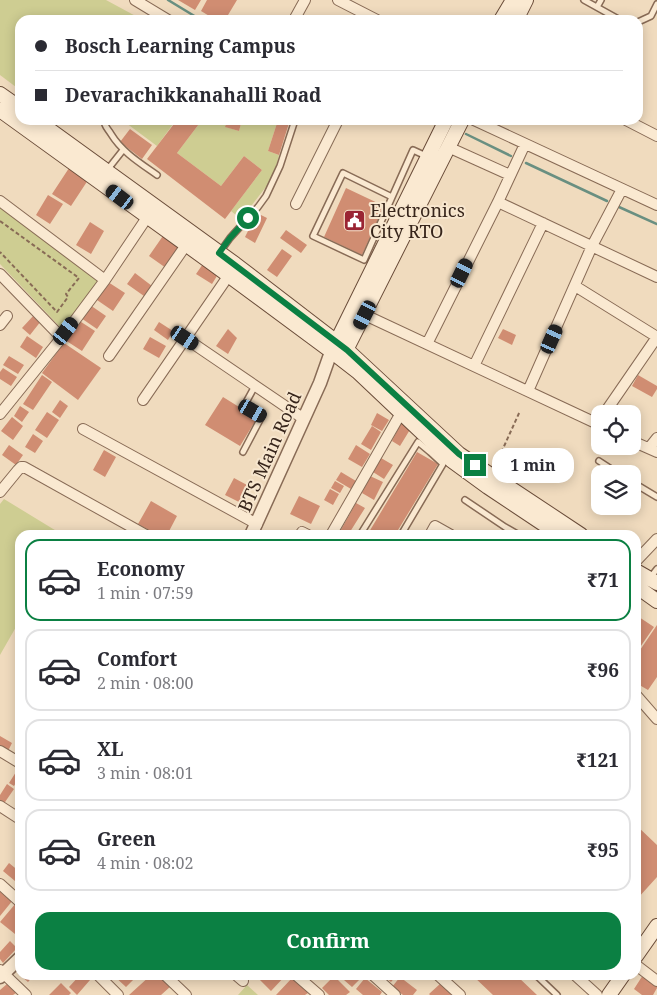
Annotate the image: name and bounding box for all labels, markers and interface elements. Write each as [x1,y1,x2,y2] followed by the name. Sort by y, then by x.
[65,33,295,59] text: Bosch Learning Campus
[65,82,321,108] text: Devarachikkanahalli Road
[103,182,136,212] car
[370,198,465,243] place label: Electronics City RTO
[237,207,259,229] route start
[342,209,366,233] public building icon: Electronics City RTO
[448,256,475,290] car
[351,298,378,332] car
[50,315,81,347] car
[539,322,564,356] car
[168,323,201,353] car
[232,388,306,516] street label: BTS Main Road
[236,397,269,425] car
[591,405,641,515] map controls
[591,405,641,455] button: locate
[492,448,575,482] callout: 1 min
[464,454,486,476] route end
[510,454,556,476] text: 1 min
[591,465,641,515] button: layers
[97,556,185,582] text: Economy
[37,558,82,603] icon: car
[587,567,619,593] text: ₹71
[97,582,193,604] text: 1 min · 07:59
[97,646,177,672] text: Comfort
[37,648,82,693] icon: car
[587,657,619,683] text: ₹96
[97,672,193,694] text: 2 min · 08:00
[97,736,123,762] text: XL
[37,738,82,783] icon: car
[576,747,619,773] text: ₹121
[97,762,193,784] text: 3 min · 08:01
[97,826,156,852] text: Green
[37,828,82,873] icon: car
[587,837,619,863] text: ₹95
[97,852,193,874] text: 4 min · 08:02
[35,912,621,970] button: Confirm

